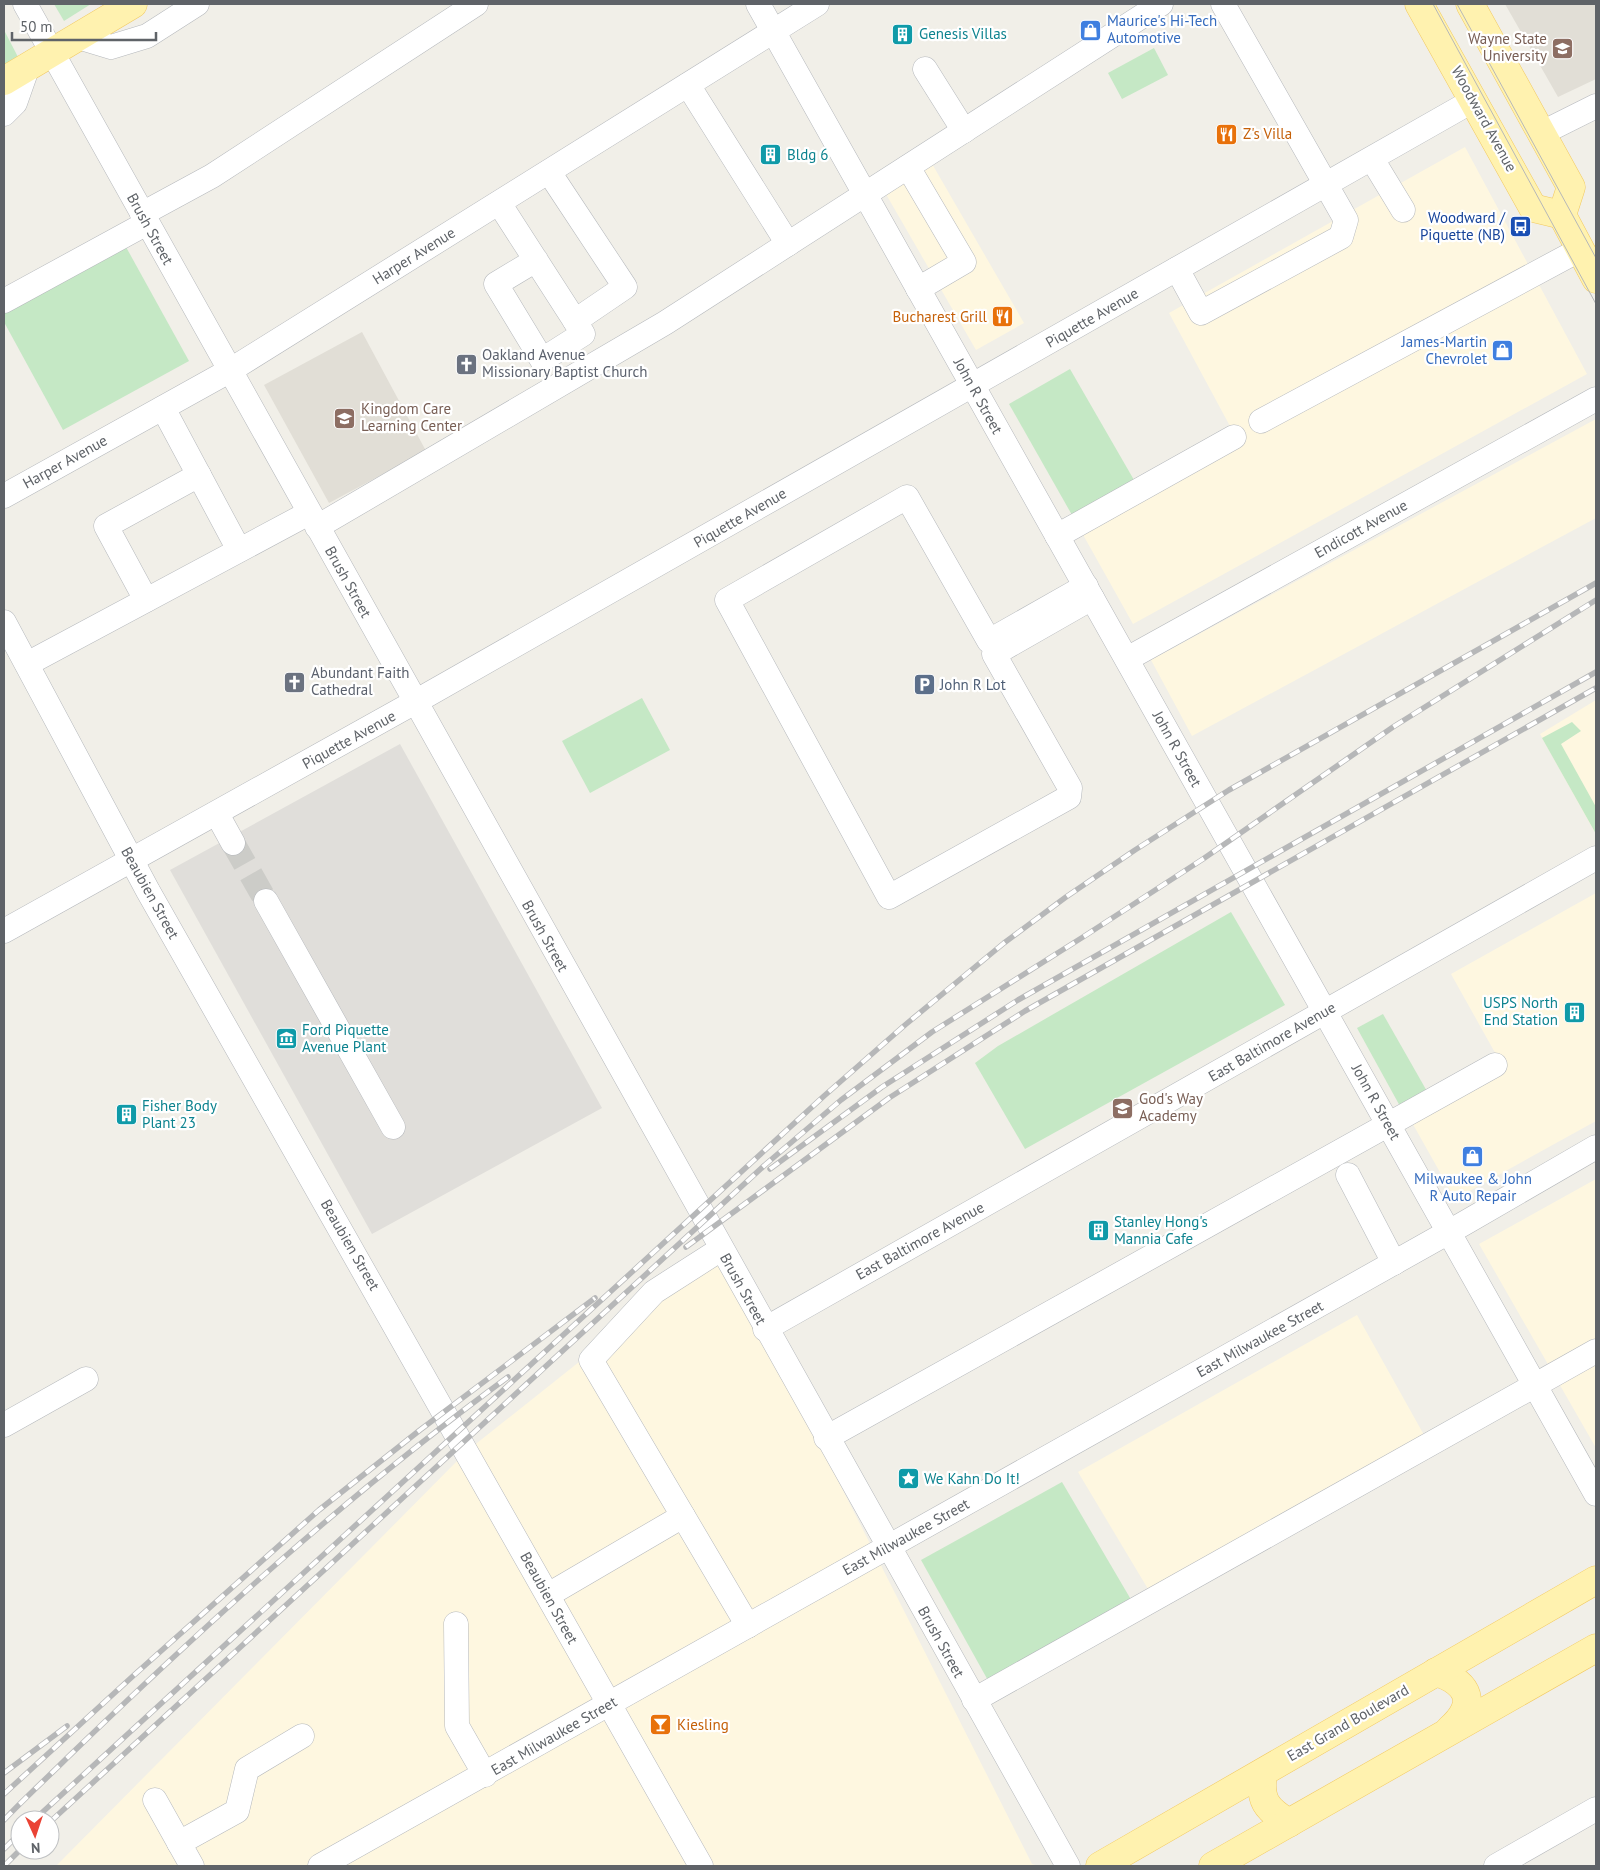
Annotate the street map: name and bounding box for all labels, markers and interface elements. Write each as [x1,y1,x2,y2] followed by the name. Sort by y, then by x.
[12,10,156,42] scale bar
[1107,11,1217,47] place label: Maurice's Hi-Tech Automotive
[20,17,53,36] text: 50 m
[1079,18,1103,42] shop icon: Maurice's Hi-Tech Automotive
[891,22,915,46] building icon: Genesis Villas
[919,24,1007,43] place label: Genesis Villas
[1468,29,1547,65] place label: Wayne State University
[1551,36,1575,60] school or university icon: Wayne State University
[1448,63,1521,175] street label: Woodward Avenue
[1215,122,1239,146] restaurant icon: Z's Villa
[1243,124,1292,143] place label: Z's Villa
[759,143,783,167] building icon: Bldg 6
[787,145,828,164] place label: Bldg 6
[123,190,178,268] street label: Brush Street
[1420,208,1506,244] place label: Woodward / Piquette (NB)
[1509,215,1533,239] bus stop icon: Woodward / Piquette (NB)
[369,223,459,288] street label: Harper Avenue
[1042,283,1142,352] street label: Piquette Avenue
[991,305,1015,329] restaurant icon: Bucharest Grill
[893,307,988,326] place label: Bucharest Grill
[1401,332,1487,368] place label: James-Martin Chevrolet
[1491,339,1515,363] shop icon: James-Martin Chevrolet
[482,345,648,381] place label: Oakland Avenue Missionary Baptist Church
[454,352,478,376] church icon: Oakland Avenue Missionary Baptist Church
[949,354,1007,437] street label: John R Street
[361,399,462,435] place label: Kingdom Care Learning Center
[333,406,357,430] school or university icon: Kingdom Care Learning Center
[19,431,110,493] street label: Harper Avenue
[690,483,790,552] street label: Piquette Avenue
[1311,495,1411,562] street label: Endicott Avenue
[321,543,376,621] street label: Brush Street
[311,663,409,699] place label: Abundant Faith Cathedral
[283,670,307,694] church icon: Abundant Faith Cathedral
[912,673,936,697] parking icon: John R Lot
[939,675,1006,694] place label: John R Lot
[299,706,399,773] street label: Piquette Avenue
[1148,707,1206,790] street label: John R Street
[117,843,184,942] street label: Beaubien Street
[518,897,573,975] street label: Brush Street
[1483,993,1558,1029] place label: USPS North End Station
[1205,997,1339,1086] street label: East Baltimore Avenue
[1562,1000,1586,1024] building icon: USPS North End Station
[302,1020,389,1056] place label: Ford Piquette Avenue Plant
[274,1027,298,1051] museum icon: Ford Piquette Avenue Plant
[1347,1060,1405,1143] street label: John R Street
[1139,1089,1203,1125] place label: God's Way Academy
[142,1096,217,1132] place label: Fisher Body Plant 23
[1111,1096,1135,1120] school or university icon: God's Way Academy
[114,1103,138,1127] building icon: Fisher Body Plant 23
[1461,1144,1485,1168] shop icon: Milwaukee & John R Auto Repair
[1414,1169,1532,1205] place label: Milwaukee & John R Auto Repair
[317,1196,384,1294] street label: Beaubien Street
[852,1197,987,1284] street label: East Baltimore Avenue
[1114,1212,1208,1248] place label: Stanley Hong's Mannia Cafe
[1086,1219,1110,1243] building icon: Stanley Hong's Mannia Cafe
[716,1250,771,1328] street label: Brush Street
[1193,1296,1327,1381] street label: East Milwaukee Street
[896,1467,920,1491] place icon: We Kahn Do It!
[924,1469,1020,1488] place label: We Kahn Do It!
[839,1494,973,1579] street label: East Milwaukee Street
[516,1548,583,1647] street label: Beaubien Street
[914,1603,969,1681] street label: Brush Street
[1284,1680,1412,1765] street label: East Grand Boulevard
[487,1692,620,1779] street label: East Milwaukee Street
[649,1713,673,1737] bar icon: Kiesling
[677,1715,729,1734] place label: Kiesling
[10,1810,60,1860] north arrow
[31,1839,41,1857] text: N

